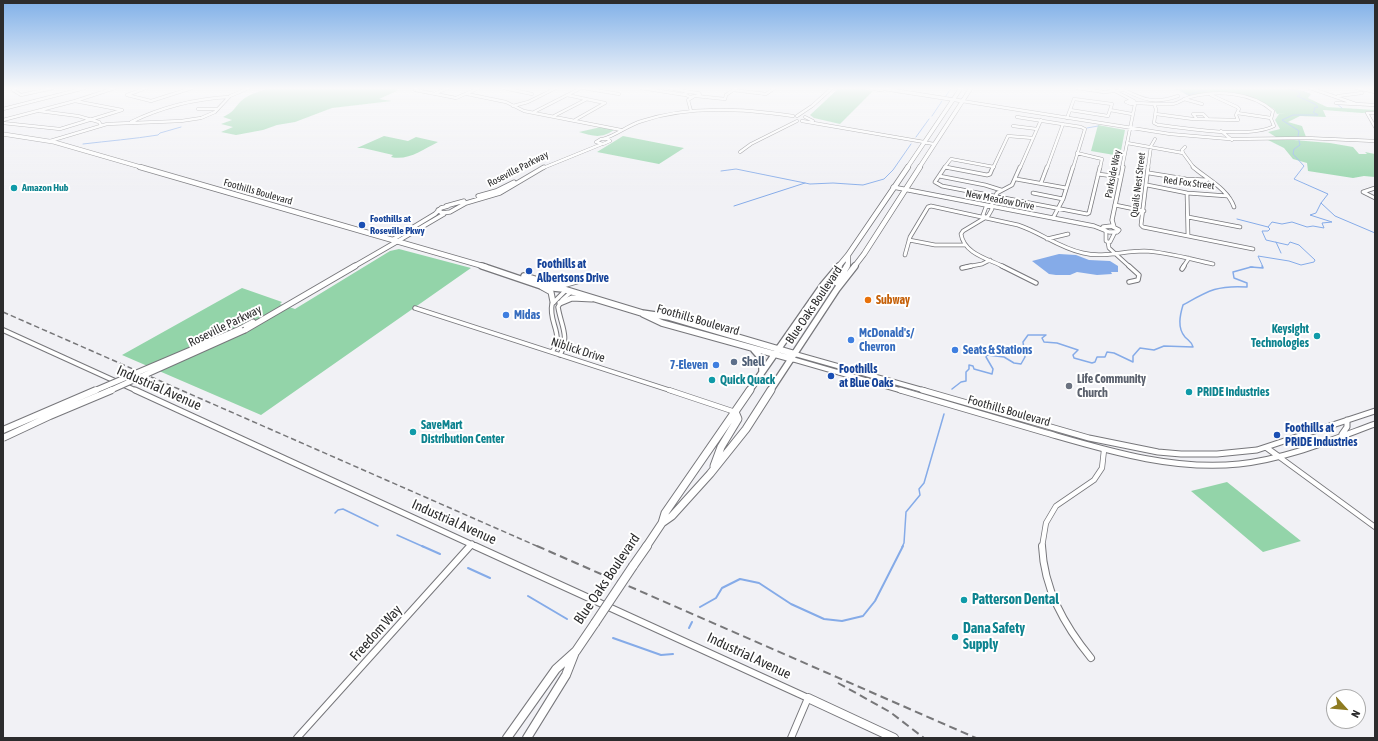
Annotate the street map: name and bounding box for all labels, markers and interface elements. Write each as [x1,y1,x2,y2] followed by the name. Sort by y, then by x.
[486,149,550,189] street label: Roseville Parkway
[1102,149,1124,199] street label: Parkside Way
[1128,152,1148,218] street label: Quails Nest Street
[1163,174,1215,192] street label: Red Fox Street
[222,176,294,208] street label: Foothills Boulevard
[22,182,69,194] place label: Amazon Hub
[9,183,19,193] marker: Amazon Hub
[965,187,1035,213] street label: New Meadow Drive
[370,213,425,236] place label: Foothills at Roseville Pkwy
[357,220,367,230] marker: Foothills at Roseville Pkwy
[537,257,609,285] place label: Foothills at Albertsons Drive
[783,263,845,347] street label: Blue Oaks Boulevard
[524,266,534,276] marker: Foothills at Albertsons Drive
[876,293,910,307] place label: Subway
[863,295,873,305] marker: Subway
[655,301,741,339] street label: Foothills Boulevard
[186,302,264,350] street label: Roseville Parkway
[514,308,540,322] place label: Midas
[501,310,511,320] marker: Midas
[1251,322,1309,350] place label: Keysight Technologies
[859,326,914,354] place label: McDonald's/ Chevron
[1312,331,1322,341] marker: Keysight Technologies
[549,334,607,366] street label: Niblick Drive
[846,335,856,345] marker: McDonald's/ Chevron
[963,343,1032,357] place label: Seats & Stations
[950,345,960,355] marker: Seats & Stations
[742,355,765,369] place label: Shell
[729,357,739,367] marker: Shell
[670,358,708,372] place label: 7-Eleven
[711,360,721,370] marker: 7-Eleven
[114,362,204,414] street label: Industrial Avenue
[839,362,894,390] place label: Foothills at Blue Oaks
[826,371,836,381] marker: Foothills at Blue Oaks
[1077,372,1146,400] place label: Life Community Church
[720,373,775,387] place label: Quick Quack
[707,375,717,385] marker: Quick Quack
[1064,381,1074,391] marker: Life Community Church
[1197,385,1269,399] place label: PRIDE Industries
[1184,387,1194,397] marker: PRIDE Industries
[966,392,1052,430] street label: Foothills Boulevard
[421,418,504,446] place label: SaveMart Distribution Center
[1285,421,1357,449] place label: Foothills at PRIDE Industries
[408,427,418,437] marker: SaveMart Distribution Center
[1272,430,1282,440] marker: Foothills at PRIDE Industries
[409,496,499,548] street label: Industrial Avenue
[570,530,644,628] street label: Blue Oaks Boulevard
[972,592,1059,608] place label: Patterson Dental
[959,595,969,605] marker: Patterson Dental
[347,602,405,664] street label: Freedom Way
[963,621,1025,654] place label: Dana Safety Supply
[704,629,794,683] street label: Industrial Avenue
[950,632,960,642] marker: Dana Safety Supply
[1326,689,1366,729] north arrow
[1349,708,1363,720] text: N

